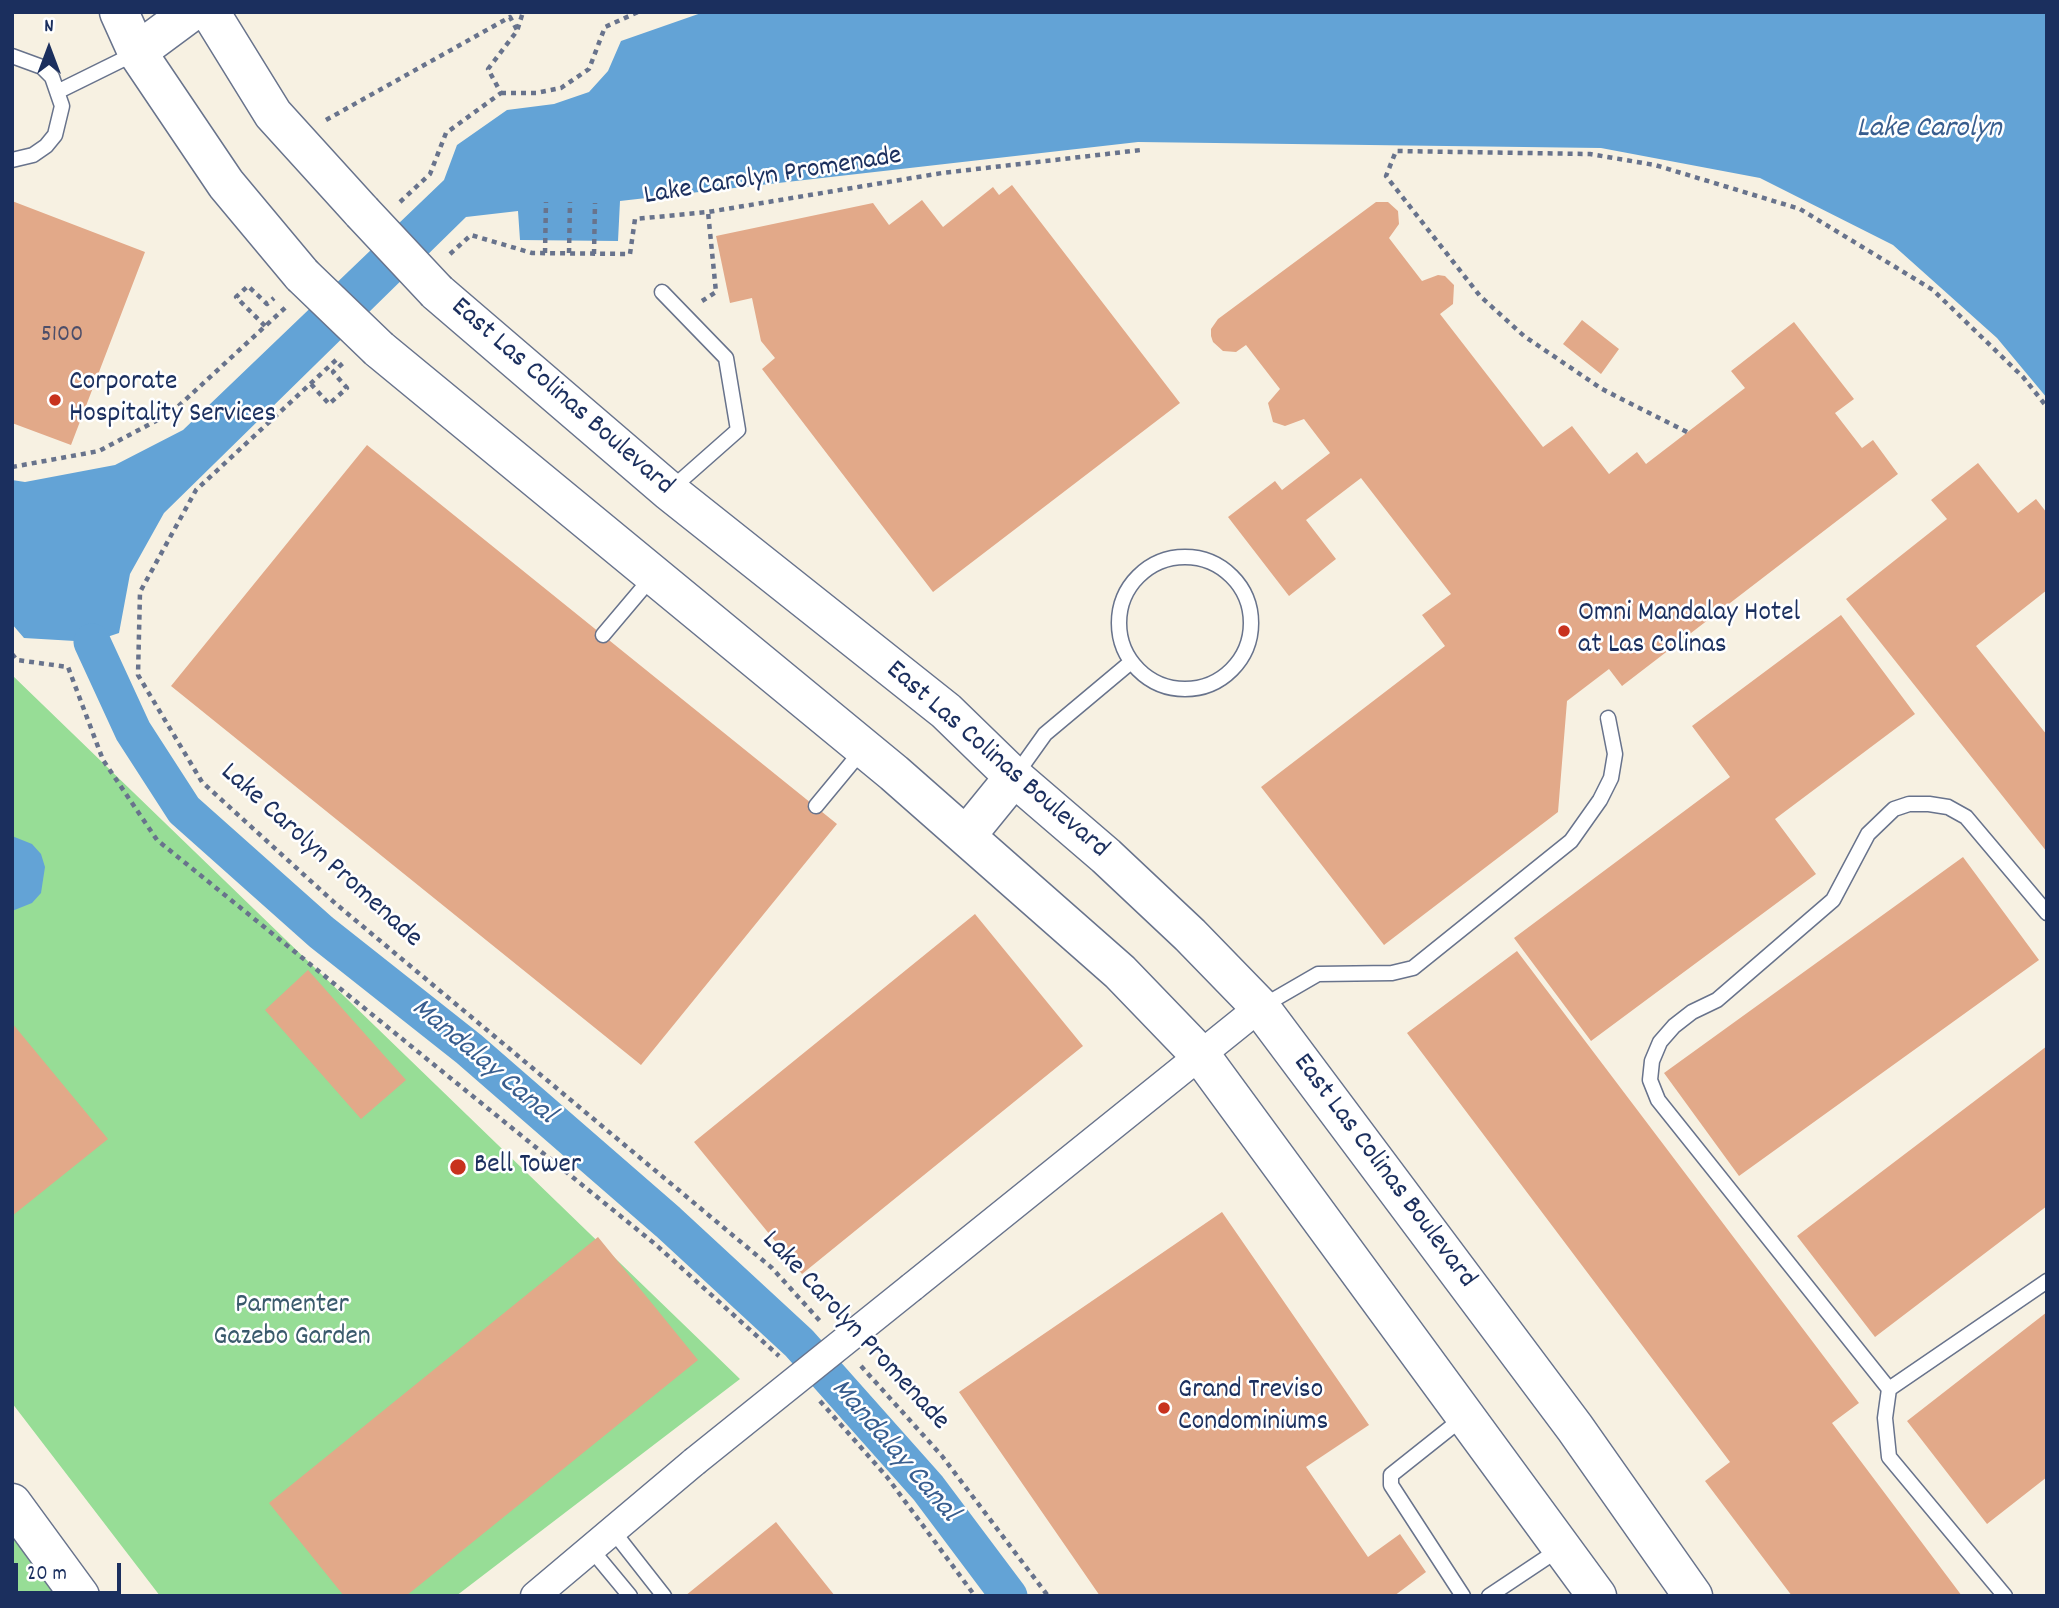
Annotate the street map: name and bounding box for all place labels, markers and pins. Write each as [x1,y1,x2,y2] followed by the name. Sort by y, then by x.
[69,367,276,433] place label: Corporate Hospitality Services
[47,392,63,408] marker: Corporate Hospitality Services
[1578,598,1800,664] place label: Omni Mandalay Hotel at Las Colinas
[1556,623,1572,639] marker: Omni Mandalay Hotel at Las Colinas
[474,1150,581,1184] place label: Bell Tower
[448,1157,468,1177] marker: Bell Tower
[1178,1375,1328,1441] place label: Grand Treviso Condominiums
[1156,1400,1172,1416] marker: Grand Treviso Condominiums

